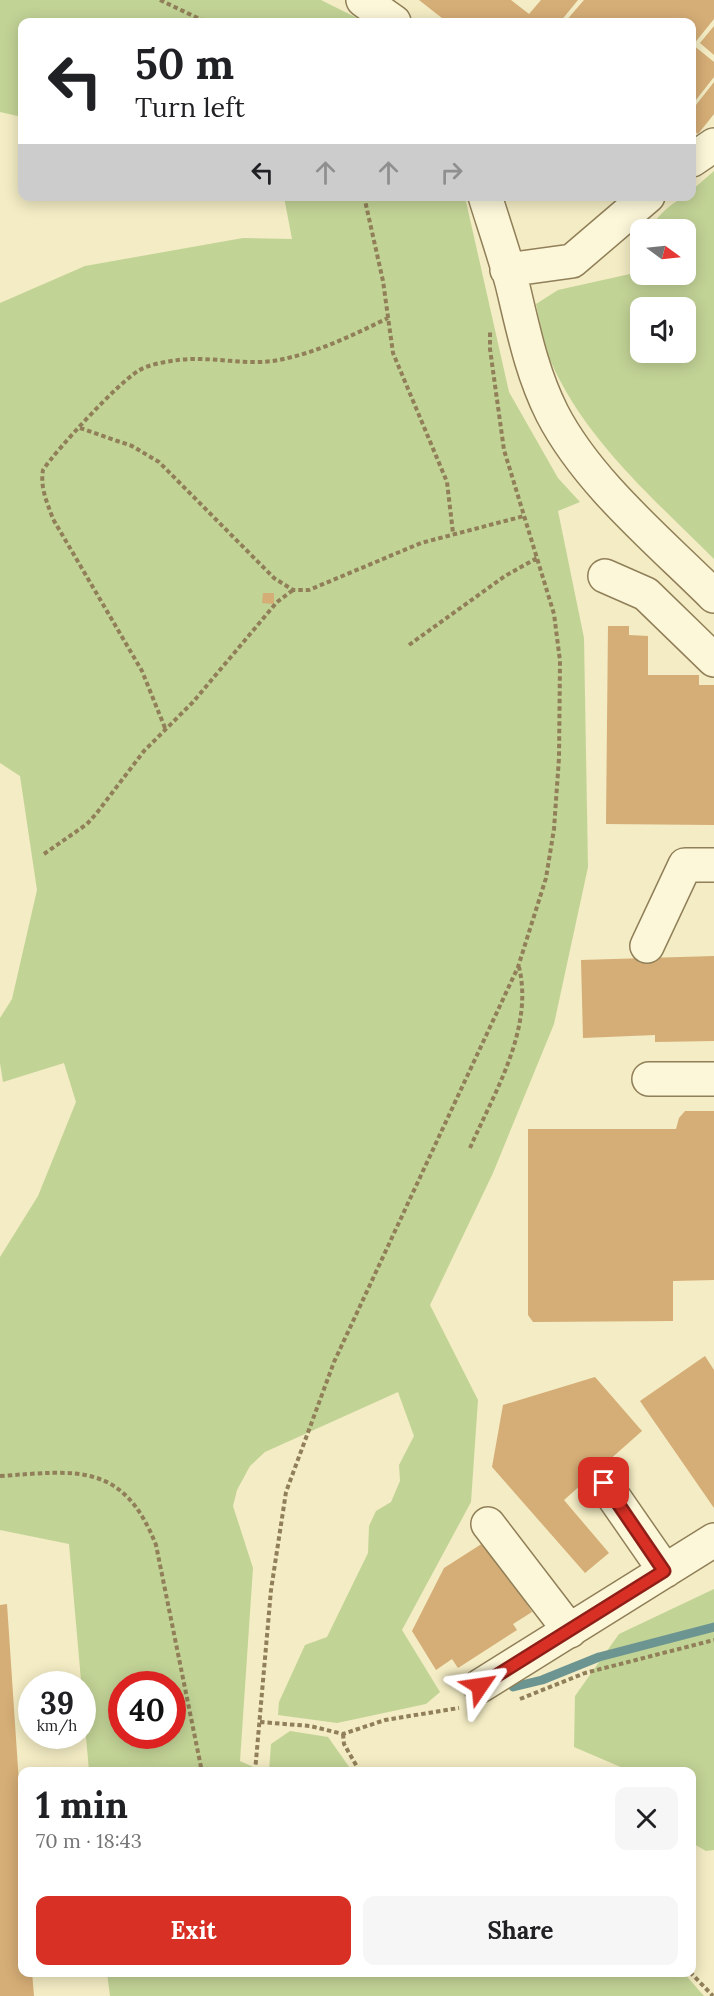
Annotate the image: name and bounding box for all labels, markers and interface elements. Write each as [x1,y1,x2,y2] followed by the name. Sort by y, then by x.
[135,37,234,91] text: 50 m
[36,42,114,120] icon: left
[135,90,245,124] text: Turn left
[246,156,279,189] icon: left
[309,156,342,189] icon: ahead
[372,156,405,189] icon: ahead
[435,156,468,189] icon: right
[630,219,696,285] north arrow
[630,219,696,363] map controls
[630,297,696,363] button: sound
[578,1457,629,1508] pin
[587,1466,620,1499] icon: arrive
[448,1654,512,1718] position arrow
[108,1671,186,1749] speed limit sign: 40
[40,1684,74,1722] text: 39
[37,1716,77,1735] text: km/h
[36,1782,128,1828] text: 1 min
[615,1787,678,1850] button: close
[36,1828,142,1853] text: 70 m · 18:43
[36,1896,351,1965] button: Exit
[363,1896,678,1965] button: Share

